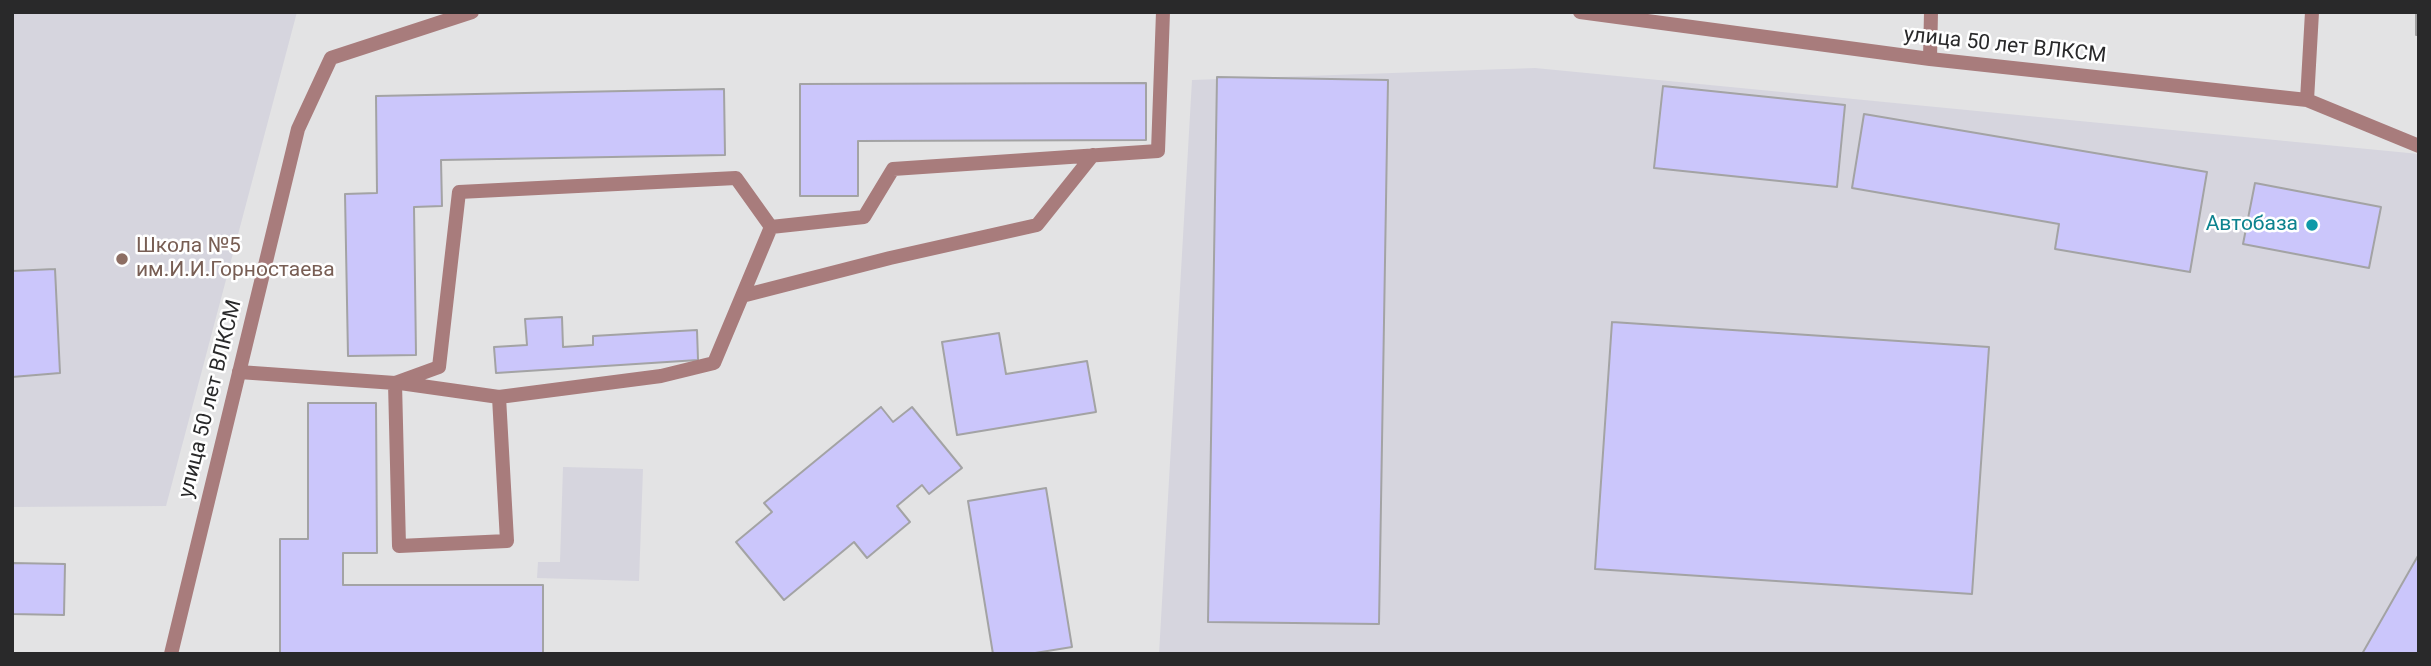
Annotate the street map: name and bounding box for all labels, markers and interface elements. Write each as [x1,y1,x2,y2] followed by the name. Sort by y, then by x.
[1903,23,2107,69] street label: улица 50 лет ВЛКСМ
[2206,212,2298,238] place label: Автобаза
[2304,217,2320,233] marker: Автобаза
[136,234,335,284] place label: Школа №5 им.И.И.Горностаева
[114,251,130,267] marker: Школа №5 им.И.И.Горностаева
[174,297,248,501] street label: улица 50 лет ВЛКСМ

